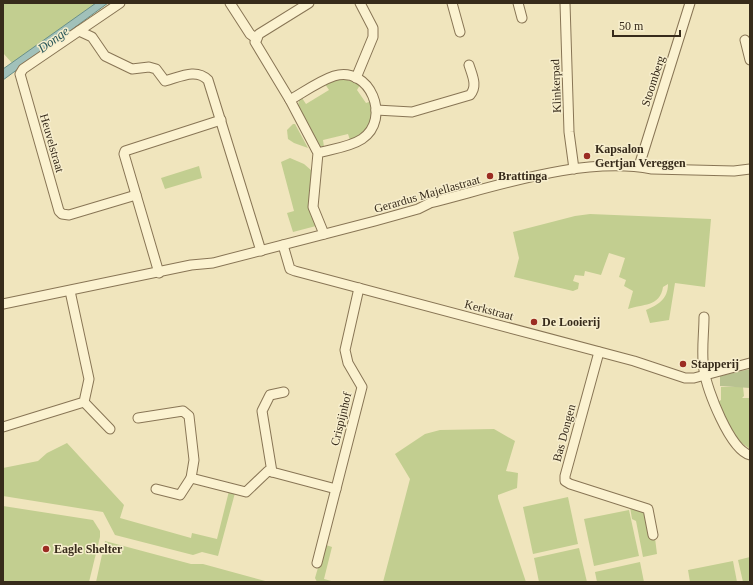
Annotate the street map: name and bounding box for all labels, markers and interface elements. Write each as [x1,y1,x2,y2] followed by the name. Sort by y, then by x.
[613,12,680,38] scale bar
[619,19,644,33] text: 50 m
[34,23,72,56] water label: Donge
[638,54,668,108] street label: Stoomberg
[548,59,564,113] street label: Klinkerpad
[37,112,67,175] street label: Heuvelstraat
[595,142,686,170] place label: Kapsalon Gertjan Vereggen
[582,151,592,161] marker: Kapsalon Gertjan Vereggen
[498,169,547,183] place label: Brattinga
[485,171,495,181] marker: Brattinga
[372,172,482,216] street label: Gerardus Majellastraat
[463,297,516,323] street label: Kerkstraat
[542,315,600,329] place label: De Looierij
[529,317,539,327] marker: De Looierij
[691,357,739,371] place label: Stapperij
[678,359,688,369] marker: Stapperij
[328,391,354,447] street label: Crispijnhof
[550,403,578,463] street label: Bas Dongen
[54,542,123,556] place label: Eagle Shelter
[41,544,51,554] marker: Eagle Shelter

